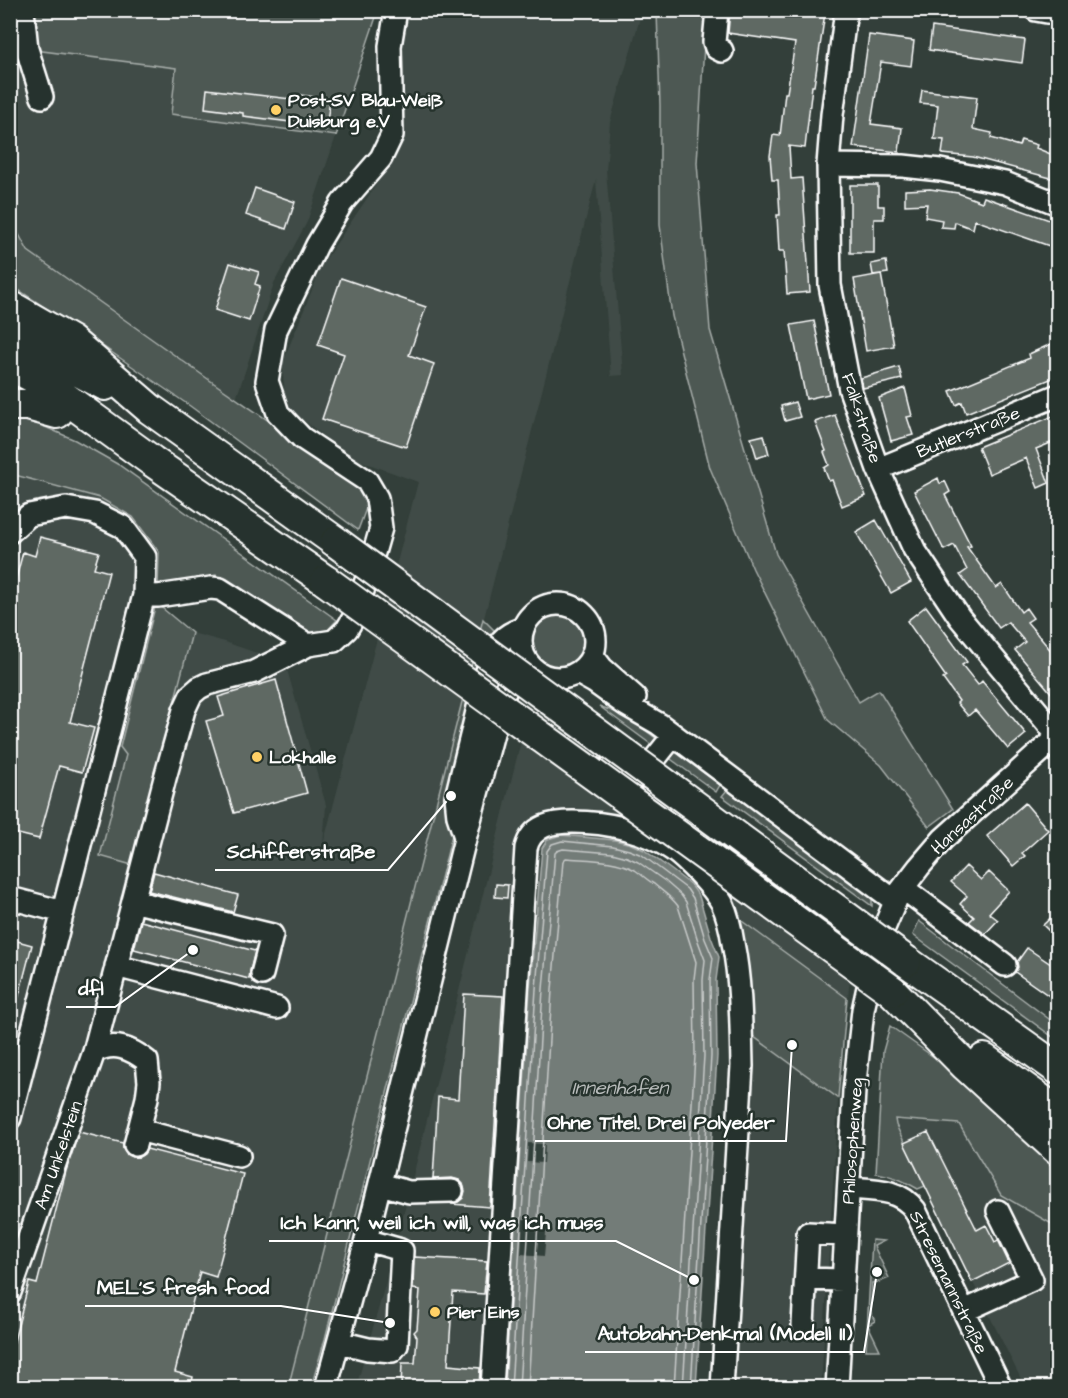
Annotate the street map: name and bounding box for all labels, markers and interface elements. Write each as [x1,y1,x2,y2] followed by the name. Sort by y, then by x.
[288,88,443,135] place label: Post-SV Blau-Weiß Duisburg e.V
[269,103,283,117] marker: Post-SV Blau-Weiß Duisburg e.V
[835,370,888,467] street label: Falkstraße
[913,400,1024,465] street label: Butlerstraße
[269,745,336,770] place label: Lokhalle
[250,750,264,764] marker: Lokhalle
[925,770,1020,860] street label: Hansastraße
[215,832,388,870] callout: Schifferstraße
[226,838,375,866] text: Schifferstraße
[66,969,115,1007] callout: dfl
[77,975,104,1003] text: dfl
[572,1074,670,1102] water label: Innenhafen
[836,1077,870,1205] street label: Philosophenweg
[28,1098,89,1213] street label: Am Unkelstein
[535,1103,786,1141] callout: Ohne Titel. Drei Polyeder
[547,1109,776,1138] text: Ohne Titel. Drei Polyeder
[269,1203,616,1241] callout: Ich kann, weil ich will, was ich muss
[903,1206,994,1358] street label: Stresemannstraße
[280,1209,604,1237] text: Ich kann, weil ich will, was ich muss
[85,1268,281,1306] callout: MEL'S fresh food
[97,1274,270,1302] text: MEL'S fresh food
[447,1300,520,1325] place label: Pier Eins
[428,1305,442,1319] marker: Pier Eins
[585,1314,864,1352] callout: Autobahn-Denkmal (Modell II)
[598,1320,853,1348] text: Autobahn-Denkmal (Modell II)

